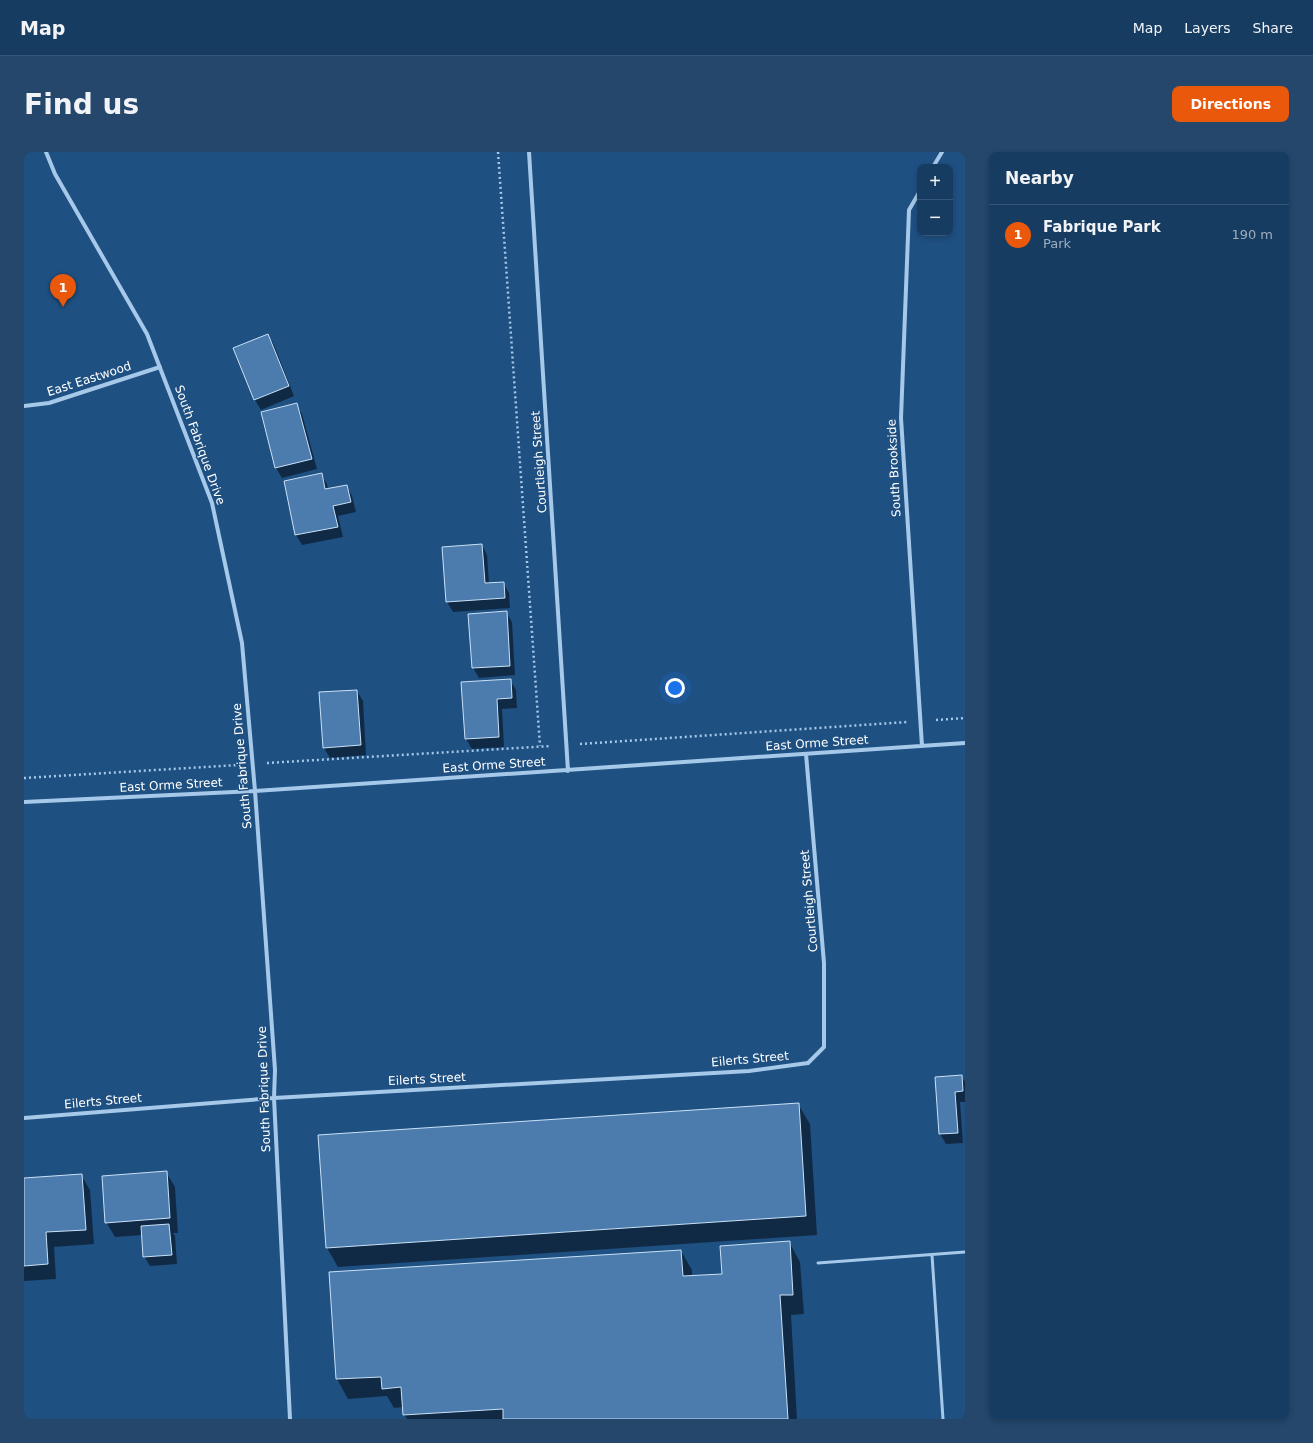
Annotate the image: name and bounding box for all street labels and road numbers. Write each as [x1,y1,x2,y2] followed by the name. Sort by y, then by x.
[45,359,133,399] street label: East Eastwood
[172,383,228,507] street label: South Fabrique Drive
[528,410,550,514] street label: Courtleigh Street
[884,419,904,517] street label: South Brookside
[230,703,254,829] street label: South Fabrique Drive
[765,732,869,754] street label: East Orme Street
[442,754,546,776] street label: East Orme Street
[119,775,223,795] street label: East Orme Street
[798,849,820,953] street label: Courtleigh Street
[255,1026,273,1152] street label: South Fabrique Drive
[711,1049,790,1069] street label: Eilerts Street
[388,1070,467,1088] street label: Eilerts Street
[64,1091,143,1111] street label: Eilerts Street

